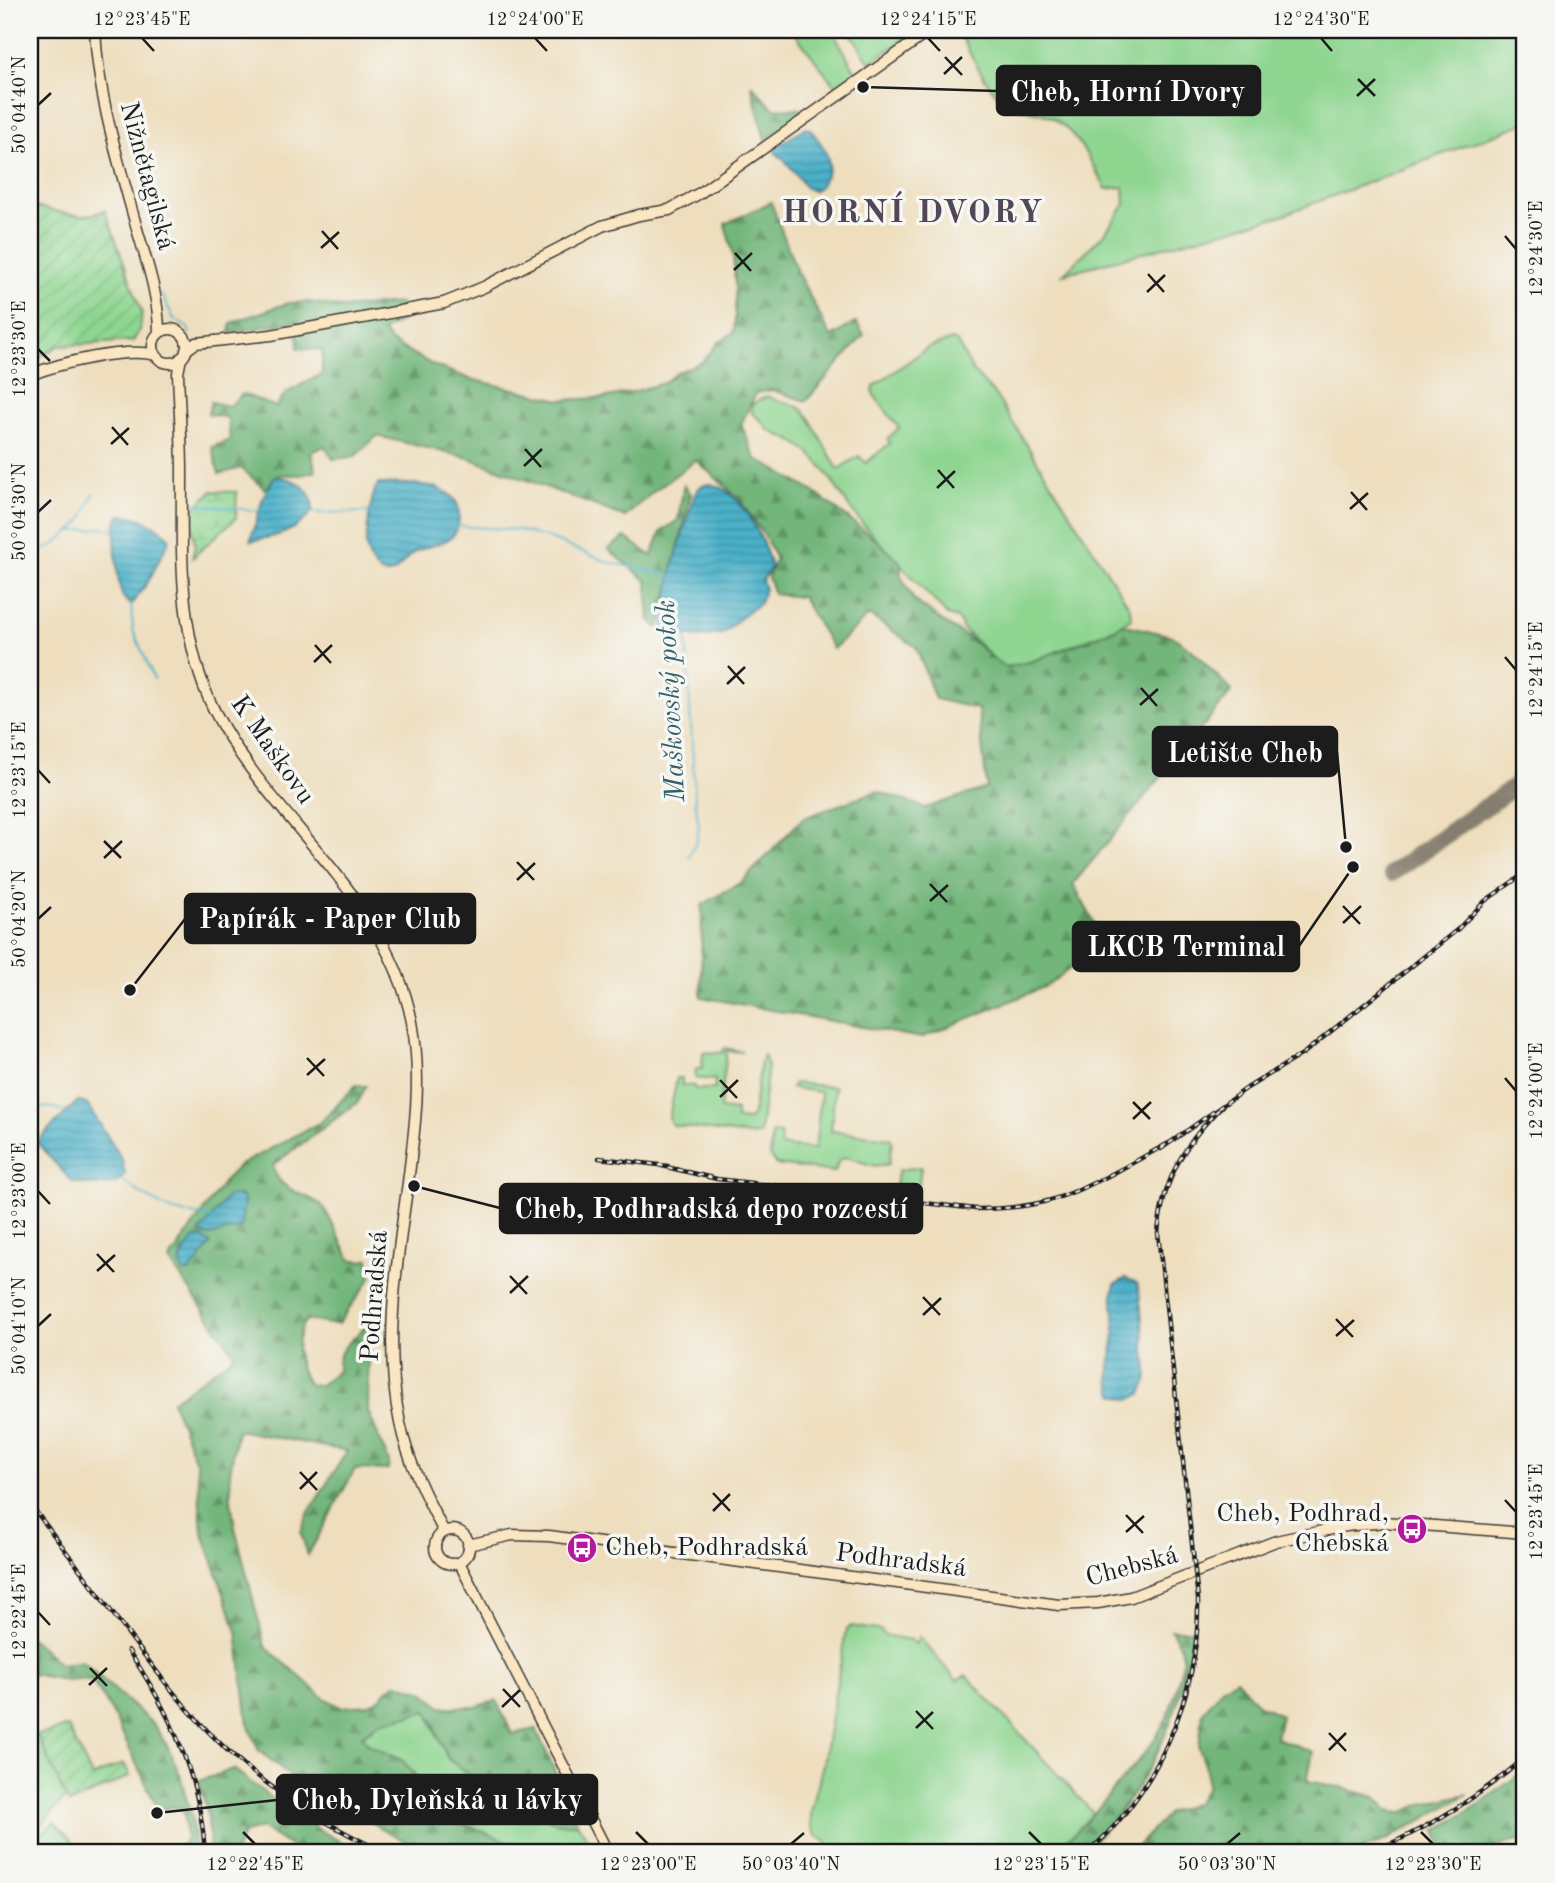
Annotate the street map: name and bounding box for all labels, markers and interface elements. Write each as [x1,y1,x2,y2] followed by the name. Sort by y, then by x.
[94,11,190,29] text: 12°23'45"E
[487,11,583,29] text: 12°24'00"E
[880,11,976,29] text: 12°24'15"E
[1273,11,1369,29] text: 12°24'30"E
[11,56,29,154] text: 50°04'40"N
[997,66,1260,115] callout: Cheb, Horní Dvory
[1010,80,1246,108] text: Cheb, Horní Dvory
[115,99,179,253] street label: Nižnětagilská
[781,191,1045,230] district label: HORNÍ DVORY
[1528,201,1546,297] text: 12°24'30"E
[11,301,29,397] text: 12°23'30"E
[11,463,29,561] text: 50°04'30"N
[653,599,691,804] water label: Maškovský potok
[1528,622,1546,718] text: 12°24'15"E
[225,691,319,809] street label: K Maškovu
[11,722,29,818] text: 12°23'15"E
[1153,727,1337,776] callout: Letište Cheb
[1167,741,1323,769] text: Letište Cheb
[11,870,29,968] text: 50°04'20"N
[185,894,475,943] callout: Papírák - Paper Club
[199,907,461,935] text: Papírák - Paper Club
[1073,922,1299,971] callout: LKCB Terminal
[1087,935,1285,963] text: LKCB Terminal
[1528,1043,1546,1139] text: 12°24'00"E
[11,1143,29,1239] text: 12°23'00"E
[500,1184,922,1233] callout: Cheb, Podhradská depo rozcestí
[514,1197,908,1225] text: Cheb, Podhradská depo rozcestí
[357,1229,393,1363] street label: Podhradská
[11,1277,29,1375] text: 50°04'10"N
[1528,1464,1546,1560] text: 12°23'45"E
[1216,1501,1389,1557] place label: Cheb, Podhrad, Chebská
[1395,1512,1429,1546] bus stop icon: Cheb, Podhrad, Chebská
[565,1531,599,1565] bus stop icon: Cheb, Podhradská
[605,1535,808,1561] place label: Cheb, Podhradská
[834,1540,968,1582] street label: Podhradská
[1083,1542,1181,1592] street label: Chebská
[11,1564,29,1660] text: 12°22'45"E
[277,1775,597,1824] callout: Cheb, Dyleňská u lávky
[291,1788,583,1816] text: Cheb, Dyleňská u lávky
[207,1856,303,1874] text: 12°22'45"E
[600,1856,696,1874] text: 12°23'00"E
[742,1856,840,1874] text: 50°03'40"N
[993,1856,1089,1874] text: 12°23'15"E
[1178,1856,1276,1874] text: 50°03'30"N
[1385,1856,1481,1874] text: 12°23'30"E

